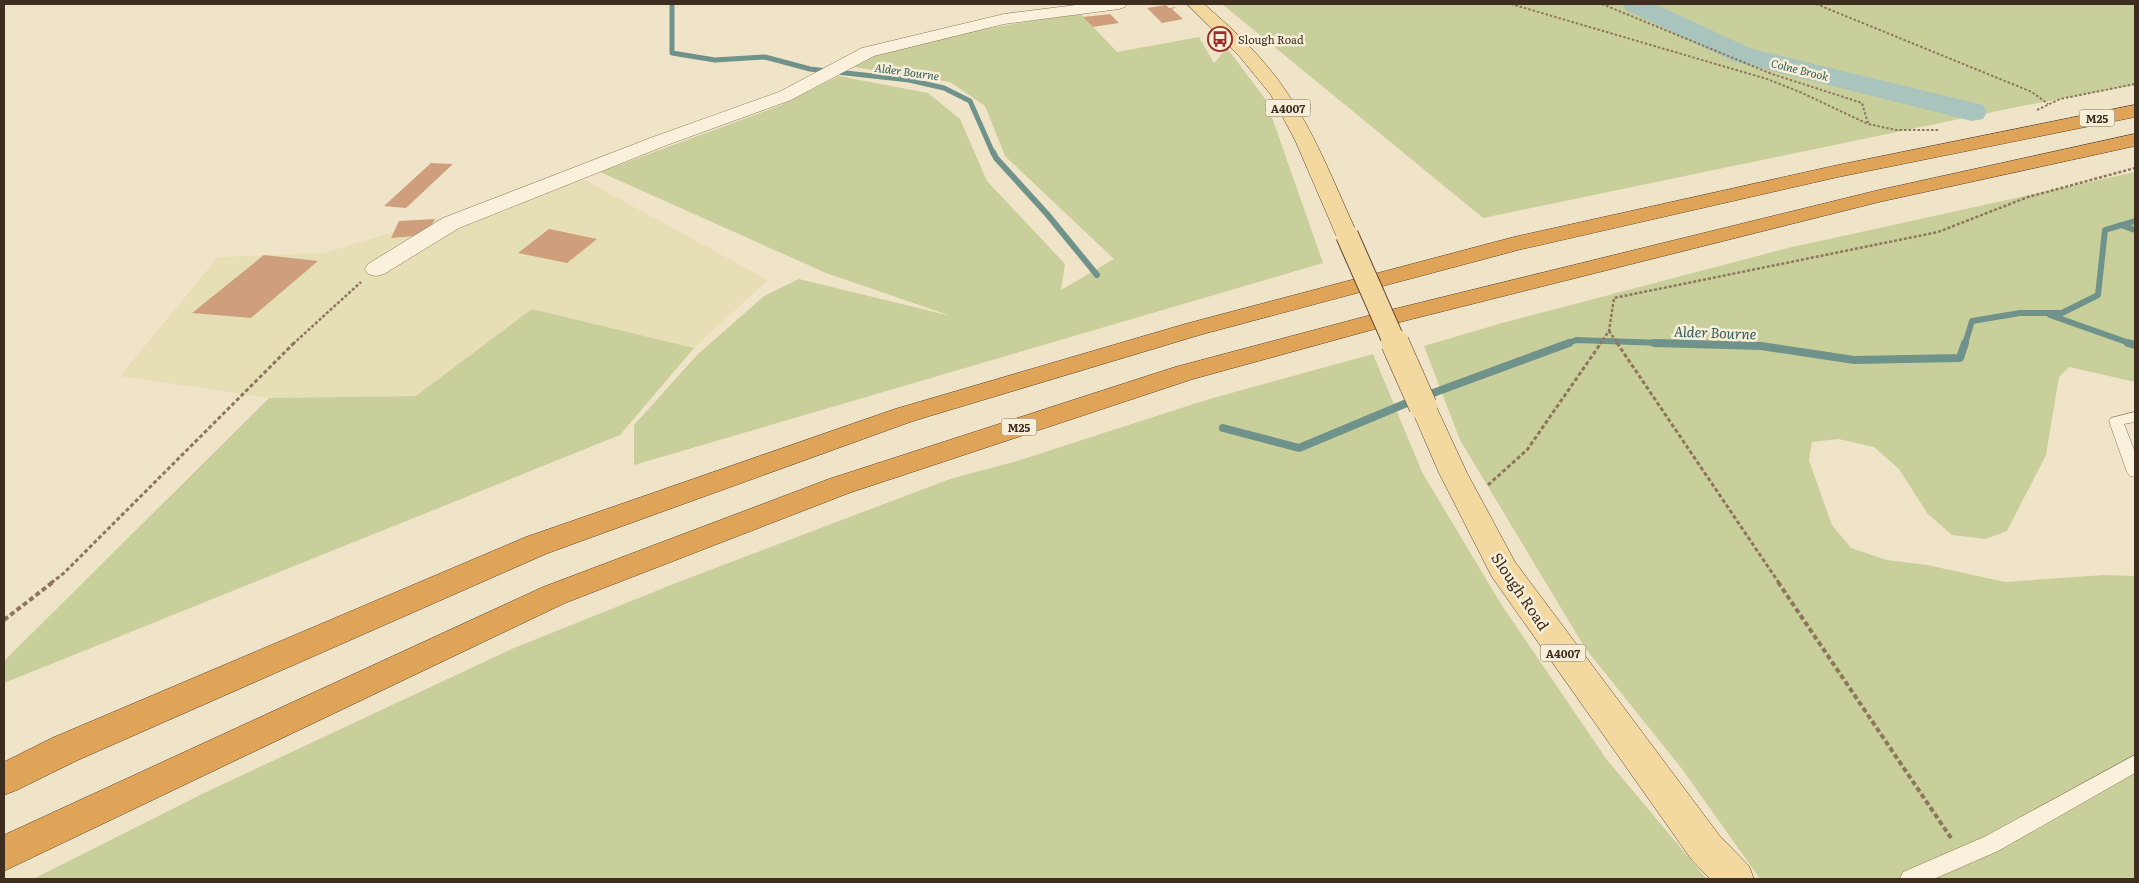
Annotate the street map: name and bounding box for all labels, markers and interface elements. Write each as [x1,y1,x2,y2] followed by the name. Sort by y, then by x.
[1207,26,1233,52] bus stop icon: Slough Road
[1238,31,1304,47] place label: Slough Road
[1770,54,1830,84] water label: Colne Brook
[874,59,940,83] water label: Alder Bourne
[1266,100,1310,116] road number: A4007
[2080,110,2114,126] road number: M25
[1673,321,1757,343] water label: Alder Bourne
[1002,418,1036,436] road number: M25
[1486,547,1556,635] street label: Slough Road
[1540,644,1586,661] road number: A4007

